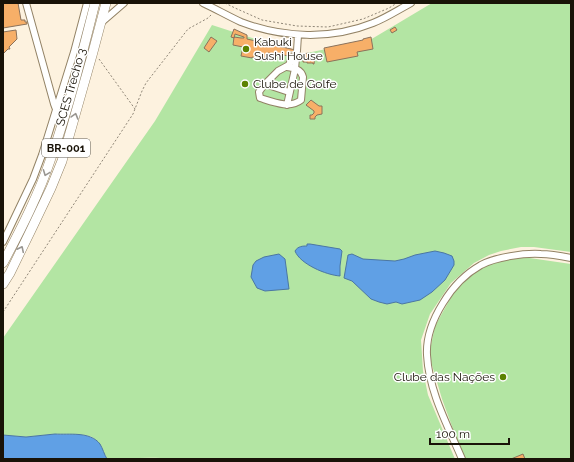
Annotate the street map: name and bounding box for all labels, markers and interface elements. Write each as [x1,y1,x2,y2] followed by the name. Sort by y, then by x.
[254,35,323,63] place label: Kabuki Sushi House
[241,44,251,54] marker: Kabuki Sushi House
[53,46,89,128] street label: SCES Trecho 3
[253,77,337,91] place label: Clube de Golfe
[240,79,250,89] marker: Clube de Golfe
[70,113,79,120] one-way arrow
[42,139,90,157] road number: BR-001
[42,170,50,177] one-way arrow
[16,246,24,253] one-way arrow
[394,370,495,384] place label: Clube das Nações
[498,372,508,382] marker: Clube das Nações
[430,420,509,446] scale bar
[436,427,470,441] text: 100 m

